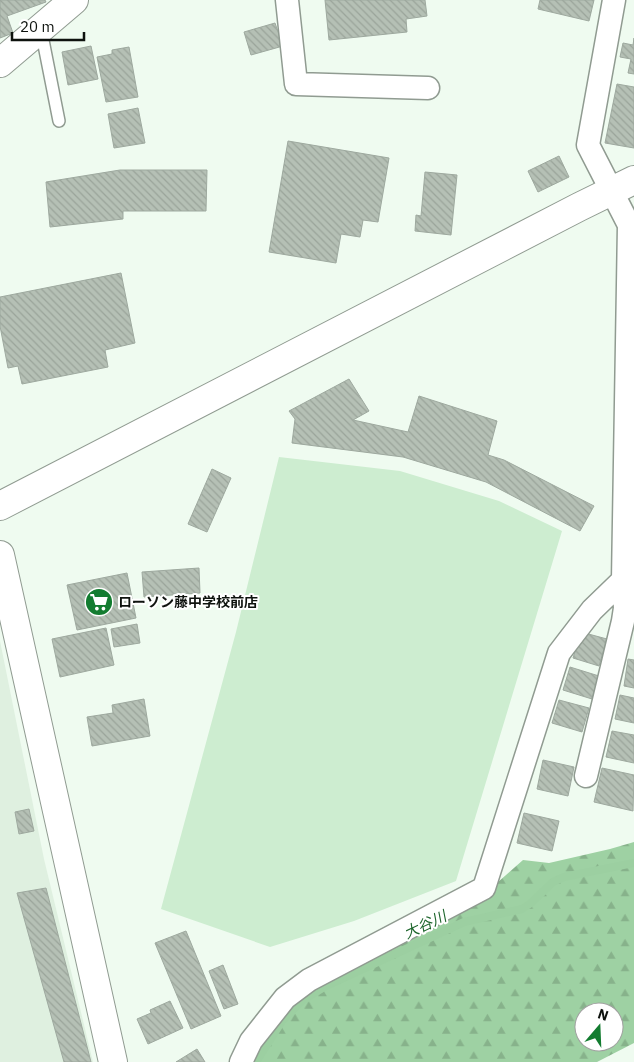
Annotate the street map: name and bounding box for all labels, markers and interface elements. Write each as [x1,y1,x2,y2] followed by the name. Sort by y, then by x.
[12,10,85,42] scale bar
[20,17,55,36] text: 20 m
[84,587,114,617] supermarket icon: ローソン藤中学校前店
[118,593,258,611] place label: ローソン藤中学校前店
[400,906,451,943] water label: 大谷川
[574,1002,624,1052] north arrow
[596,1005,611,1025] text: N

